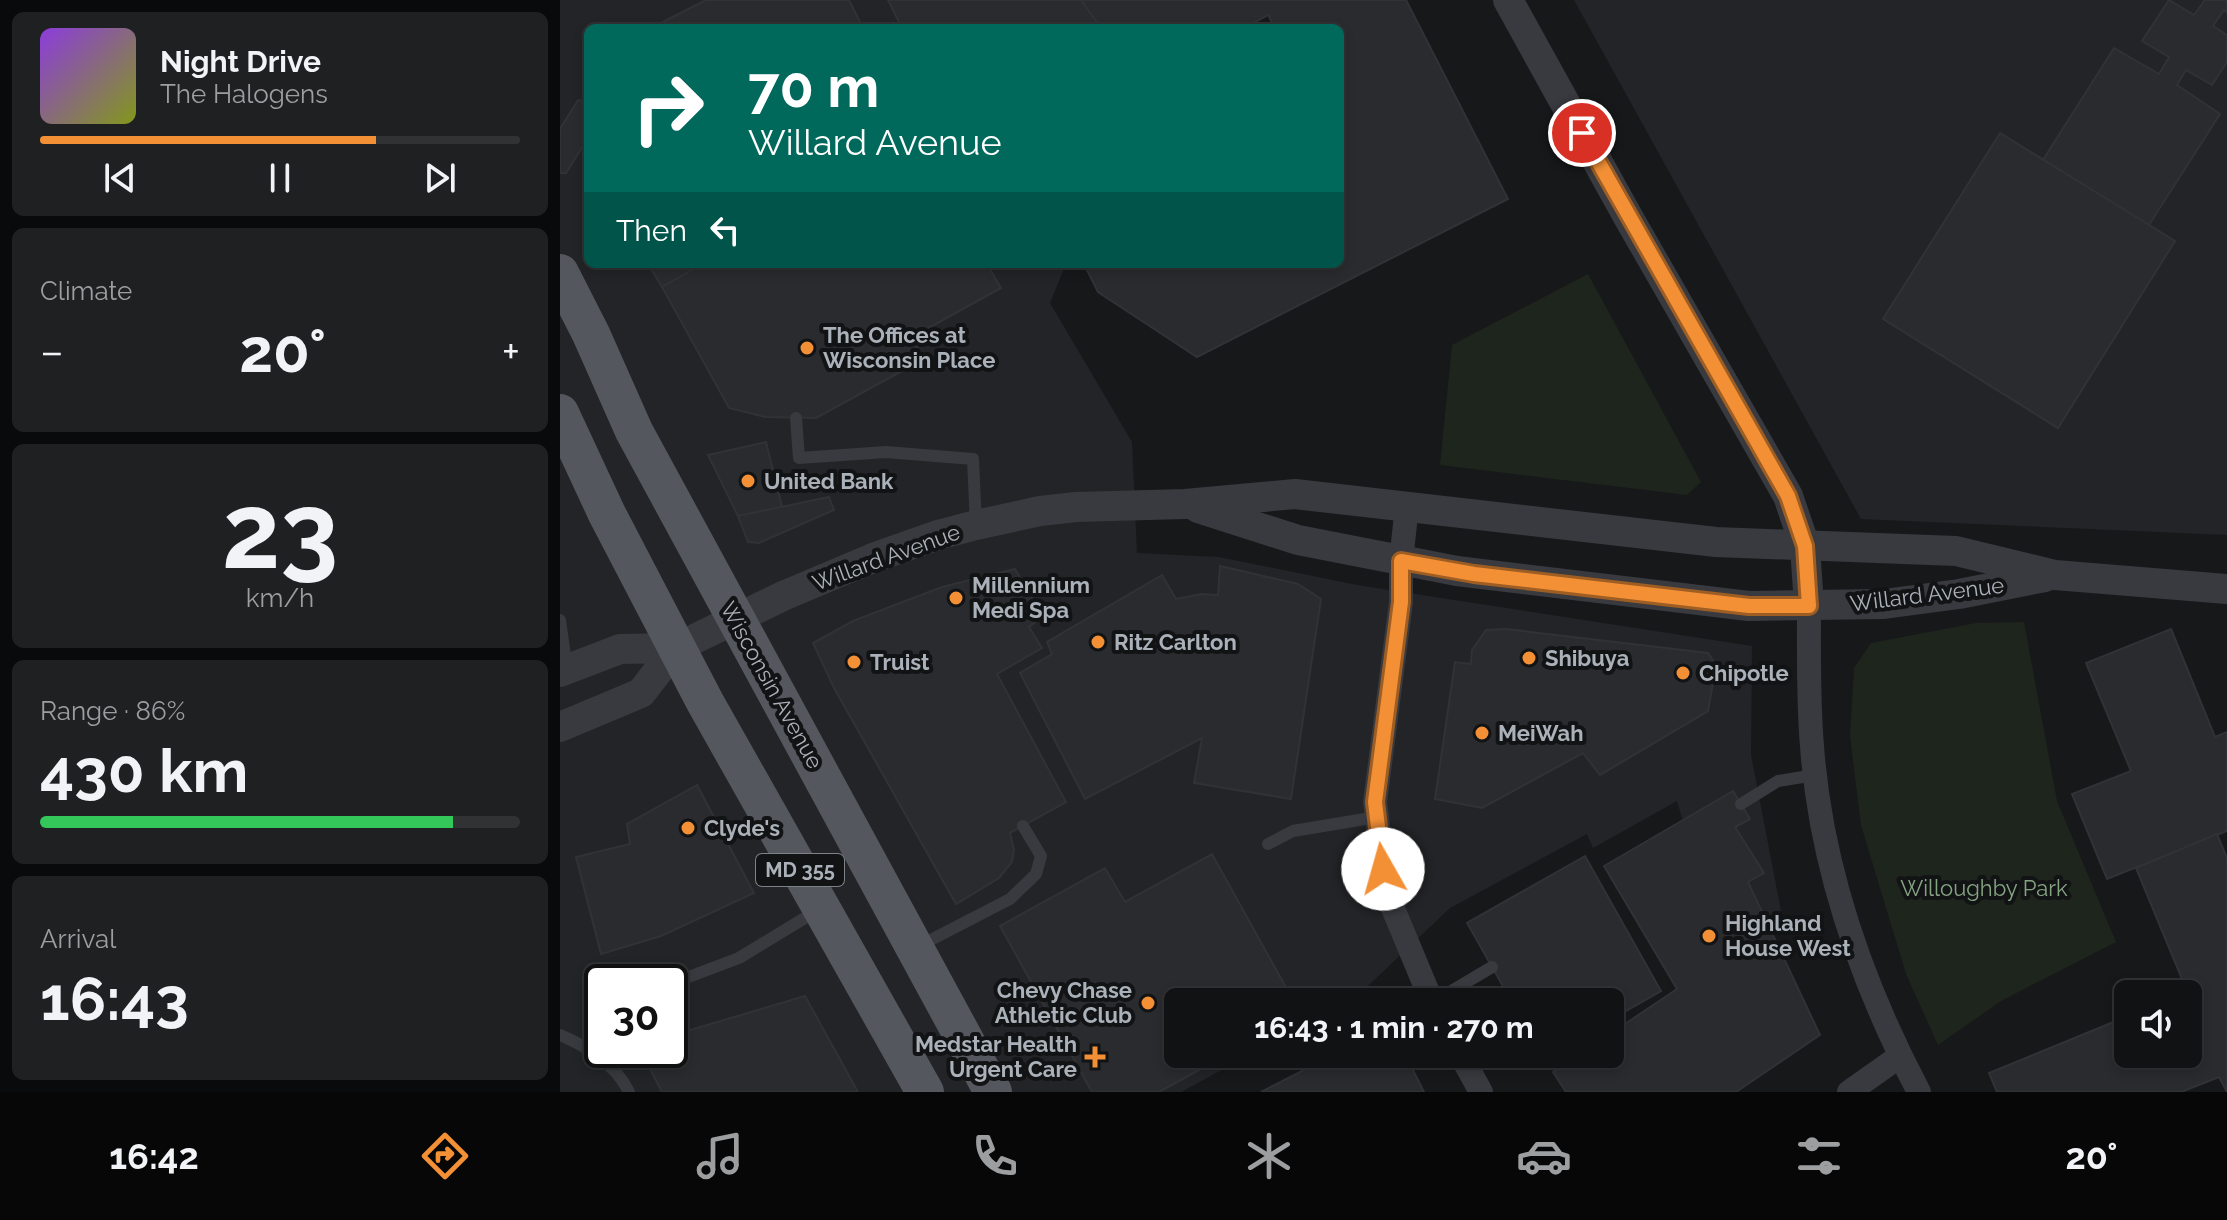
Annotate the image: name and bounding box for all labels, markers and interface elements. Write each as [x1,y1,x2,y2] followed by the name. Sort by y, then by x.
[160,44,321,79] text: Night Drive
[748,54,879,120] text: 70 m
[616,56,720,160] icon: right
[160,79,328,109] text: The Halogens
[1548,99,1616,167] pin
[1560,111,1604,155] icon: arrive
[748,121,1002,163] text: Willard Avenue
[98,156,142,200] icon: previous
[258,156,302,200] icon: pause
[418,156,462,200] icon: next
[703,208,747,252] icon: left
[616,213,687,248] text: Then
[40,276,132,306] text: Climate
[239,316,326,386] text: 20°
[823,322,995,373] place label: The Offices at Wisconsin Place
[40,326,64,377] text: −
[502,326,520,377] text: +
[798,339,816,357] marker: The Offices at Wisconsin Place
[764,468,894,494] place label: United Bank
[222,470,338,592] text: 23
[739,472,757,490] marker: United Bank
[809,518,963,596] street label: Willard Avenue
[972,572,1090,623] place label: Millennium Medi Spa
[1848,572,2006,616] street label: Willard Avenue
[246,583,314,613] text: km/h
[947,589,965,607] marker: Millennium Medi Spa
[715,597,829,773] street label: Wisconsin Avenue
[1114,629,1237,655] place label: Ritz Carlton
[1089,633,1107,651] marker: Ritz Carlton
[1545,645,1629,671] place label: Shibuya
[870,649,930,675] place label: Truist
[1520,649,1538,667] marker: Shibuya
[845,653,863,671] marker: Truist
[1699,660,1789,686] place label: Chipotle
[1674,664,1692,682] marker: Chipotle
[40,696,185,726] text: Range · 86%
[1498,720,1583,746] place label: MeiWah
[1473,724,1491,742] marker: MeiWah
[40,736,248,806] text: 430 km
[704,815,780,841] place label: Clyde's
[679,819,697,837] marker: Clyde's
[1341,827,1425,911] position arrow
[756,854,844,886] road number: MD 355
[1900,875,2068,901] park label: Willoughby Park
[1725,910,1851,961] place label: Highland House West
[40,924,116,954] text: Arrival
[1700,927,1718,945] marker: Highland House West
[40,964,189,1034] text: 16:43
[584,964,688,1068] speed limit sign: 30
[995,977,1132,1028] place label: Chevy Chase Athletic Club
[2114,980,2202,1068] map controls
[2114,980,2202,1068] button: sound
[1139,994,1157,1012] marker: Chevy Chase Athletic Club
[1254,1010,1534,1045] text: 16:43 · 1 min · 270 m
[915,1031,1077,1082] place label: Medstar Health Urgent Care
[1084,1046,1106,1068] marker: Medstar Health Urgent Care
[417,1128,473,1184] icon: directions
[692,1128,748,1184] icon: music
[967,1128,1023,1184] icon: phone
[1241,1128,1297,1184] icon: climate
[1516,1128,1572,1184] icon: car
[1791,1128,1847,1184] icon: filters
[109,1135,199,1177] text: 16:42
[2065,1135,2118,1177] text: 20°

